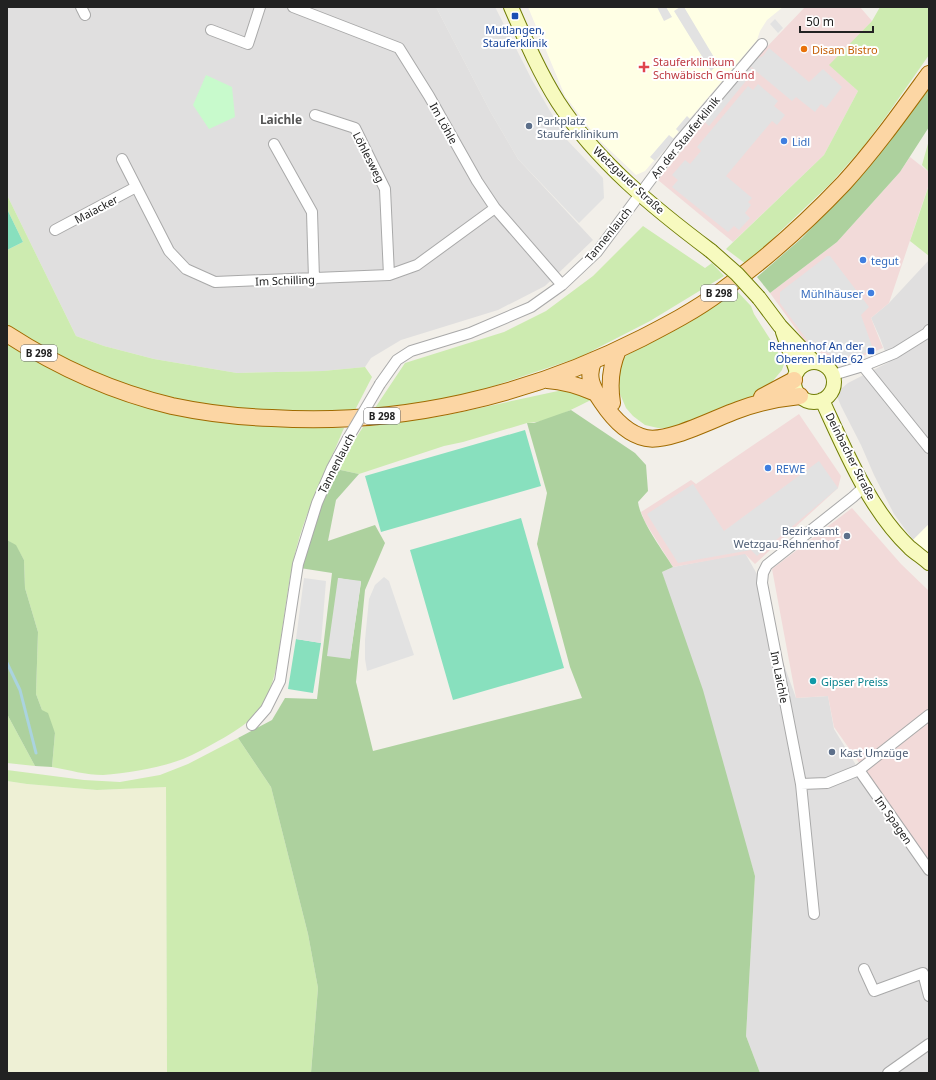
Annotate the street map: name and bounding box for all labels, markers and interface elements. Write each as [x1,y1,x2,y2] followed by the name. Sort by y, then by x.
[800,8,873,34] scale bar
[510,11,520,21] marker: Mutlangen, Stauferklinik
[806,13,834,30] text: 50 m
[483,22,547,50] place label: Mutlangen, Stauferklinik
[812,42,878,57] place label: Disam Bistro
[799,44,809,54] marker: Disam Bistro
[653,54,754,82] place label: Stauferklinikum Schwäbisch Gmünd
[638,61,650,73] marker: Stauferklinikum Schwäbisch Gmünd
[647,93,723,181] street label: An der Stauferklinik
[426,100,462,146] street label: Im Löhle
[260,111,302,128] district label: Laichle
[537,113,619,141] place label: Parkplatz Stauferklinikum
[524,121,534,131] marker: Parkplatz Stauferklinikum
[350,129,388,185] street label: Löhlesweg
[792,134,810,149] place label: Lidl
[779,136,789,146] marker: Lidl
[590,143,668,217] street label: Wetzgauer Straße
[72,191,121,227] street label: Maiacker
[581,204,635,264] street label: Tannenlauch
[871,253,899,268] place label: tegut
[858,255,868,265] marker: tegut
[255,271,315,289] street label: Im Schilling
[701,285,737,301] road number: B 298
[801,286,863,301] place label: Mühlhäuser
[866,288,876,298] marker: Mühlhäuser
[769,338,863,366] place label: Rehnenhof An der Oberen Halde 62
[21,345,57,361] road number: B 298
[866,346,876,356] marker: Rehnenhof An der Oberen Halde 62
[364,408,400,424] road number: B 298
[822,410,880,502] street label: Deinbacher Straße
[314,430,358,496] street label: Tannenlauch
[776,461,805,476] place label: REWE
[763,463,773,473] marker: REWE
[733,523,840,551] place label: Bezirksamt Wetzgau-Rehnenhof
[842,531,852,541] marker: Bezirksamt Wetzgau-Rehnenhof
[768,650,792,704] street label: Im Laichle
[821,674,888,689] place label: Gipser Preiss
[808,676,818,686] marker: Gipser Preiss
[840,745,908,760] place label: Kast Umzüge
[827,747,837,757] marker: Kast Umzüge
[872,793,916,847] street label: Im Spagen

